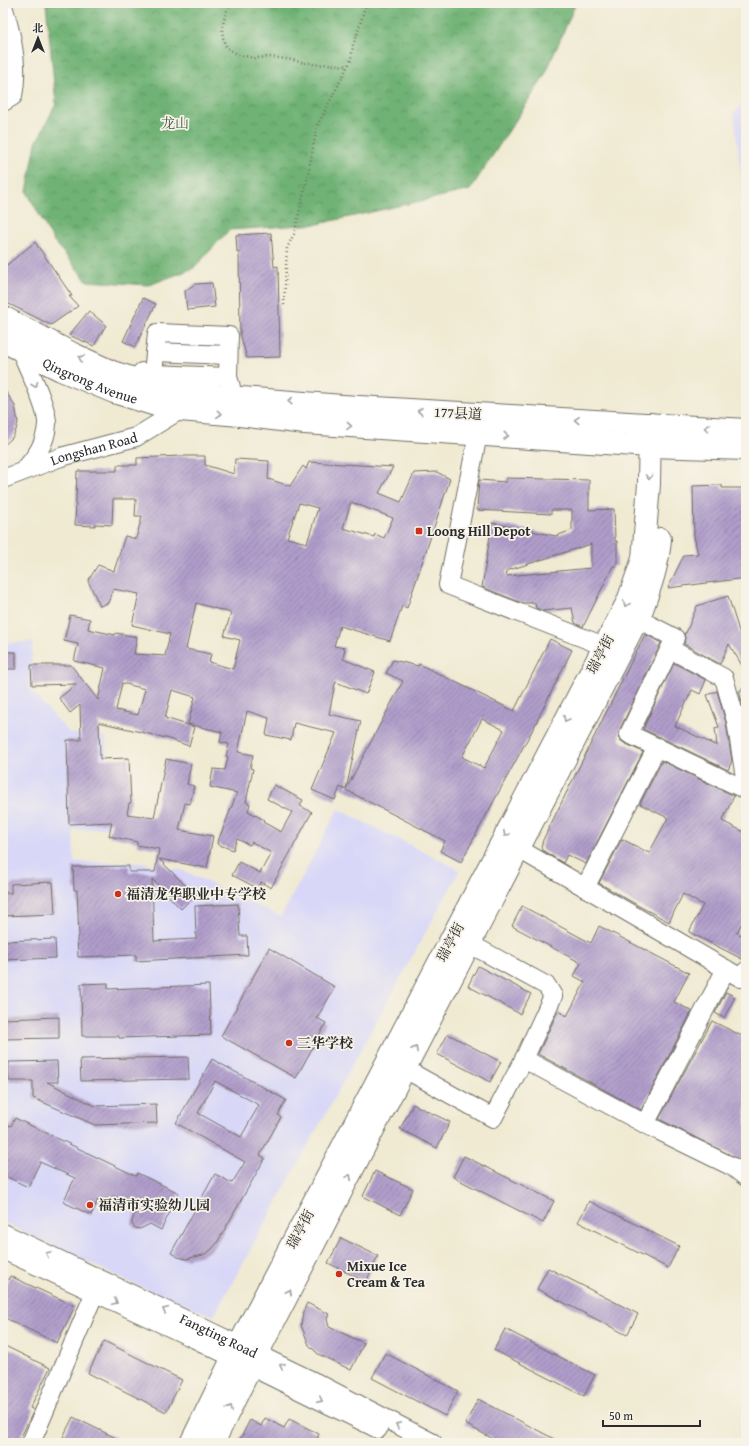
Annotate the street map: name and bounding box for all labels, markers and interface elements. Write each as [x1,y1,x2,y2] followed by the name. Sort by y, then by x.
[18,18,58,58] north arrow
[33,20,44,36] text: 北
[161,113,189,133] park label: 龙山
[39,352,141,409] street label: Qingrong Avenue
[77,355,85,363] one-way arrow
[30,381,38,389] one-way arrow
[287,397,293,406] one-way arrow
[433,402,483,424] street label: 177县道
[417,406,423,415] one-way arrow
[216,409,222,418] one-way arrow
[574,415,580,424] one-way arrow
[346,421,352,430] one-way arrow
[704,423,710,432] one-way arrow
[48,427,140,470] street label: Longshan Road
[503,432,509,441] one-way arrow
[645,474,653,480] one-way arrow
[427,521,531,541] place label: Loong Hill Depot
[414,526,424,536] marker: Loong Hill Depot
[623,599,631,607] one-way arrow
[581,631,619,677] street label: 瑞亭街
[563,715,571,722] one-way arrow
[503,830,511,837] one-way arrow
[126,884,266,904] place label: 福清龙华职业中专学校
[113,889,123,899] marker: 福清龙华职业中专学校
[431,919,469,965] street label: 瑞亭街
[297,1033,353,1053] place label: 三华学校
[284,1038,294,1048] marker: 三华学校
[410,1046,418,1053] one-way arrow
[344,1174,352,1181] one-way arrow
[98,1195,210,1215] place label: 福清市实验幼儿园
[85,1200,95,1210] marker: 福清市实验幼儿园
[281,1206,319,1252] street label: 瑞亭街
[44,1251,51,1259] one-way arrow
[347,1256,426,1292] place label: Mixue Ice Cream & Tea
[334,1269,344,1279] marker: Mixue Ice Cream & Tea
[284,1289,292,1296] one-way arrow
[110,1297,118,1305] one-way arrow
[162,1307,170,1315] one-way arrow
[177,1309,261,1363] street label: Fangting Road
[279,1363,287,1371] one-way arrow
[316,1395,324,1403] one-way arrow
[603,1402,700,1428] scale bar
[225,1405,233,1412] one-way arrow
[609,1407,633,1424] text: 50 m
[395,1422,403,1430] one-way arrow

